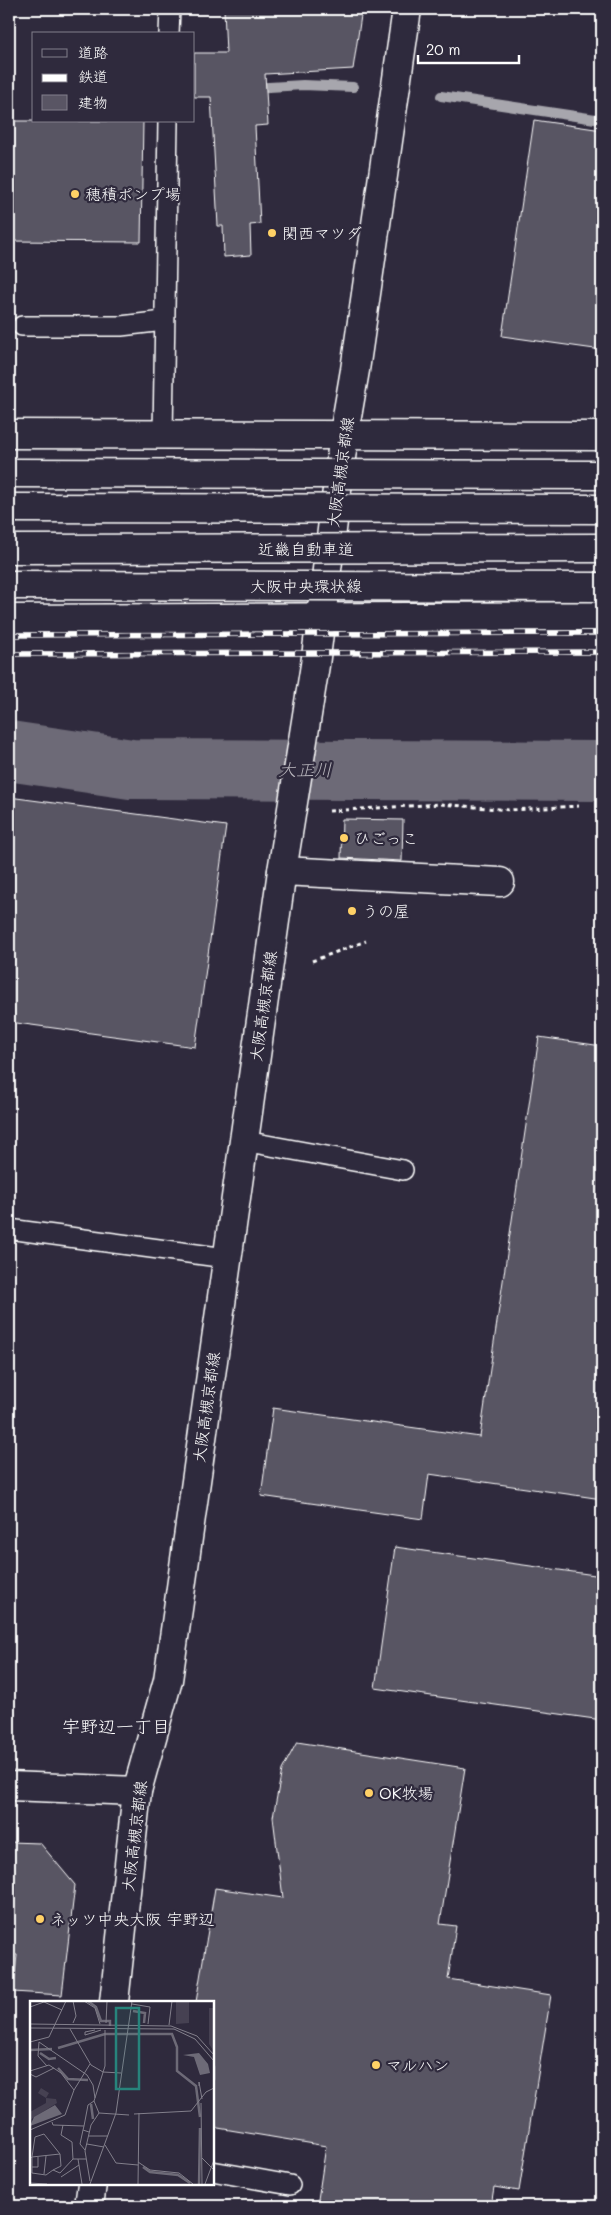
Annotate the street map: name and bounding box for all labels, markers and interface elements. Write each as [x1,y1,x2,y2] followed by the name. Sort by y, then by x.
[32,32,195,122] legend
[418,32,520,64] scale bar
[426,39,460,59] text: 20 m
[78,42,108,62] text: 道路
[78,66,108,86] text: 鉄道
[78,92,108,112] text: 建物
[85,183,181,204] place label: 穂積ポンプ場
[69,188,81,200] marker: 穂積ポンプ場
[282,222,362,243] place label: 関西マツダ
[266,227,278,239] marker: 関西マツダ
[321,415,358,529] street label: 大阪高槻京都線
[258,538,354,559] street label: 近畿自動車道
[250,575,362,596] street label: 大阪中央環状線
[278,757,332,781] water label: 大正川
[354,827,418,848] place label: ひごっこ
[338,832,350,844] marker: ひごっこ
[362,900,410,921] place label: うの屋
[346,905,358,917] marker: うの屋
[244,949,281,1063] street label: 大阪高槻京都線
[187,1350,224,1464] street label: 大阪高槻京都線
[62,1714,170,1738] district label: 宇野辺一丁目
[116,1779,151,1893] street label: 大阪高槻京都線
[379,1782,433,1803] place label: OK牧場
[363,1787,375,1799] marker: OK牧場
[50,1908,214,1929] place label: ネッツ中央大阪 宇野辺
[34,1913,46,1925] marker: ネッツ中央大阪 宇野辺
[30,2001,214,2185] inset map
[386,2054,449,2075] place label: マルハン
[370,2059,382,2071] marker: マルハン

